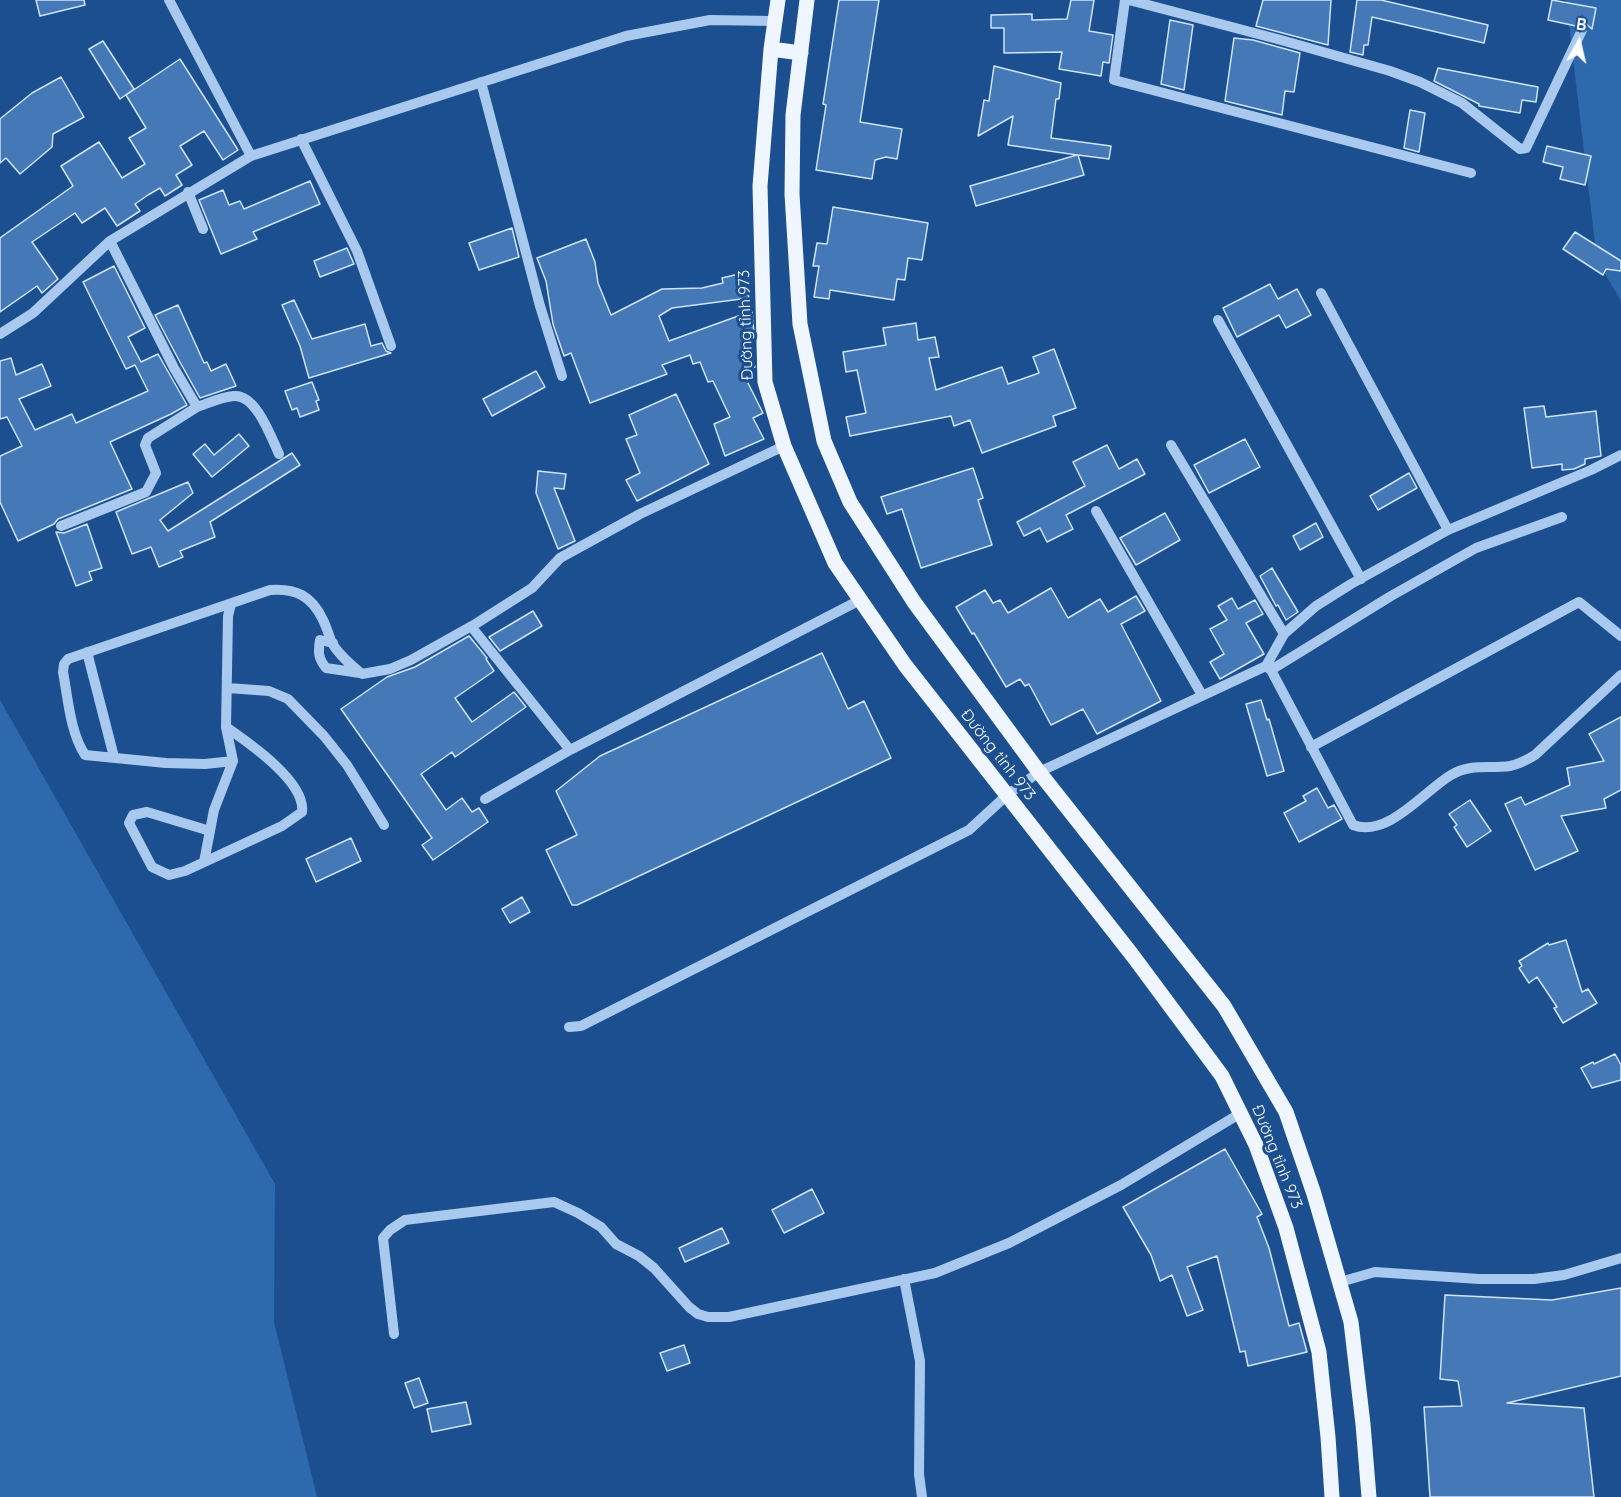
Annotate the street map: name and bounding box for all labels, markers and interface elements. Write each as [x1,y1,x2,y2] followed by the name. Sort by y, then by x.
[1549,12,1609,72] north arrow
[1575,14,1588,35] text: B
[734,269,758,381] street label: Đường tỉnh 973
[956,706,1040,804] street label: Đường tỉnh 973
[1247,1102,1307,1212] street label: Đường tỉnh 973

